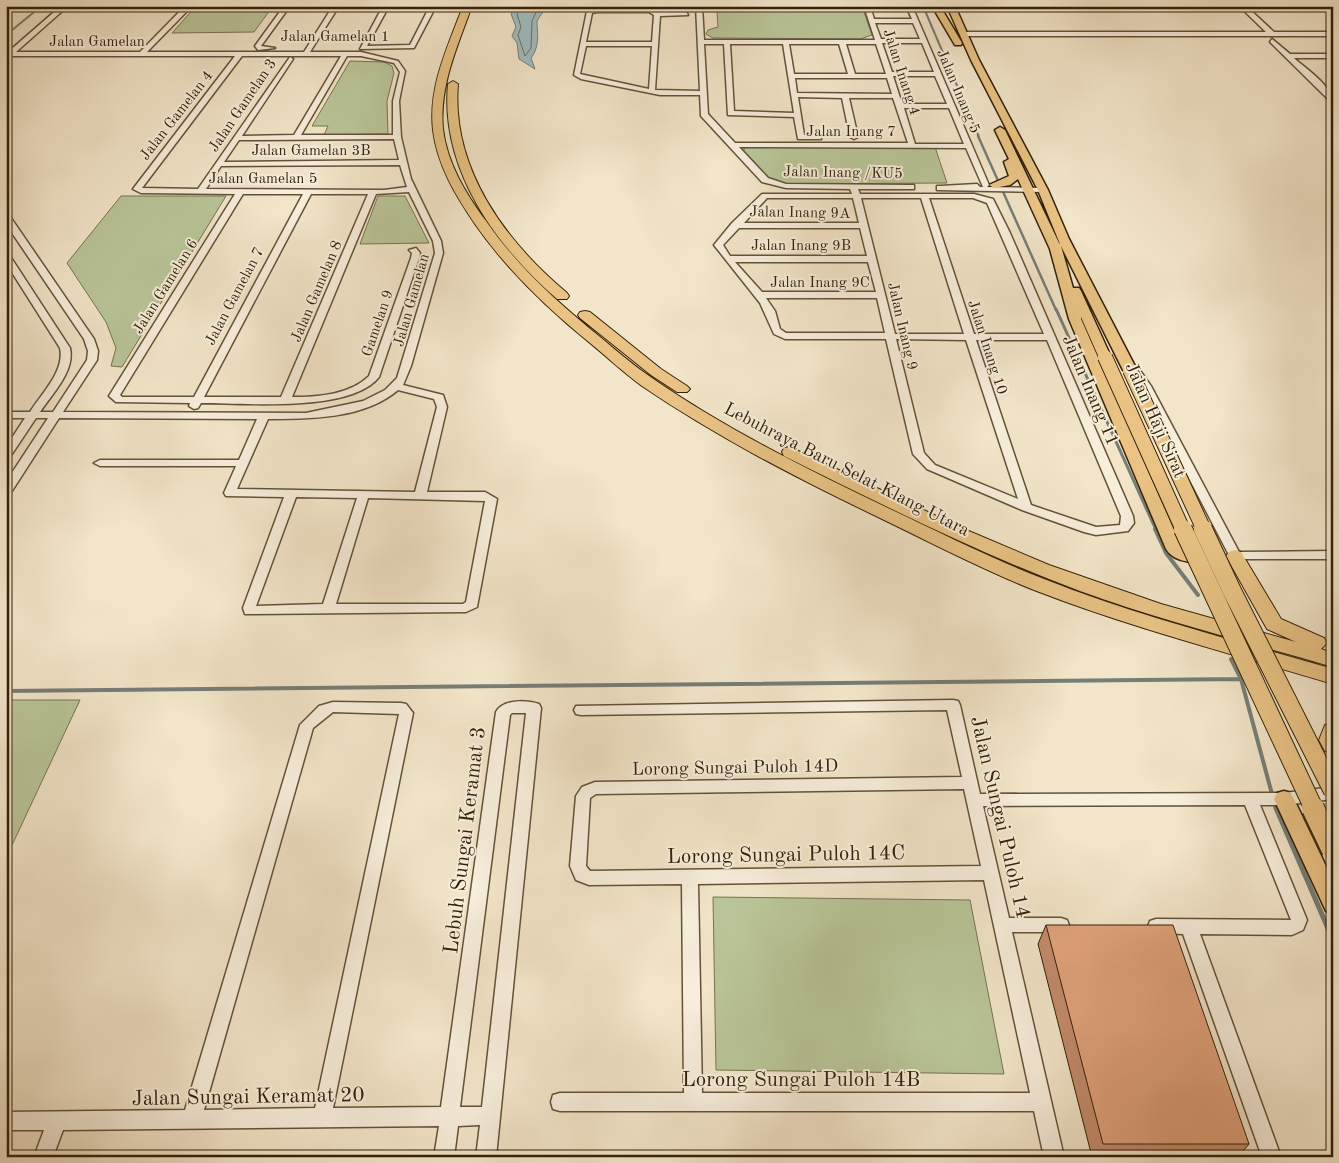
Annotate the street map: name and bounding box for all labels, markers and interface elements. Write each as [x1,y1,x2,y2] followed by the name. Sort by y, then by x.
[880,27,922,117] street label: Jalan Inang 4
[281,30,389,45] street label: Jalan Gamelan 1
[49,35,145,50] street label: Jalan Gamelan
[933,47,982,136] street label: Jalan Inang 5
[207,57,280,155] street label: Jalan Gamelan 3
[138,68,217,163] street label: Jalan Gamelan 4
[806,125,896,140] street label: Jalan Inang 7
[251,144,371,159] street label: Jalan Gamelan 3B
[783,165,903,182] street label: Jalan Inang /KU5
[209,172,317,187] street label: Jalan Gamelan 5
[749,205,851,222] street label: Jalan Inang 9A
[131,237,201,337] street label: Jalan Gamelan 6
[289,239,346,345] street label: Jalan Gamelan 8
[751,239,851,254] street label: Jalan Inang 9B
[203,245,267,348] street label: Jalan Gamelan 7
[392,252,433,349] street label: Jalan Gamelan
[770,276,870,291] street label: Jalan Inang 9C
[884,281,919,372] street label: Jalan Inang 9
[360,288,397,359] street label: Gamelan 9
[964,298,1009,397] street label: Jalan Inang 10
[1059,332,1121,448] street label: Jalan Inang 11
[1122,360,1189,481] street label: Jalan Haji Sirat
[721,400,972,540] street label: Lebuhraya Baru Selat Klang Utara
[966,714,1033,921] street label: Jalan Sungai Puloh 14
[441,725,490,955] street label: Lebuh Sungai Keramat 3
[632,757,838,779] street label: Lorong Sungai Puloh 14D
[667,843,905,868] street label: Lorong Sungai Puloh 14C
[682,1070,920,1091] street label: Lorong Sungai Puloh 14B
[131,1085,365,1110] street label: Jalan Sungai Keramat 20

